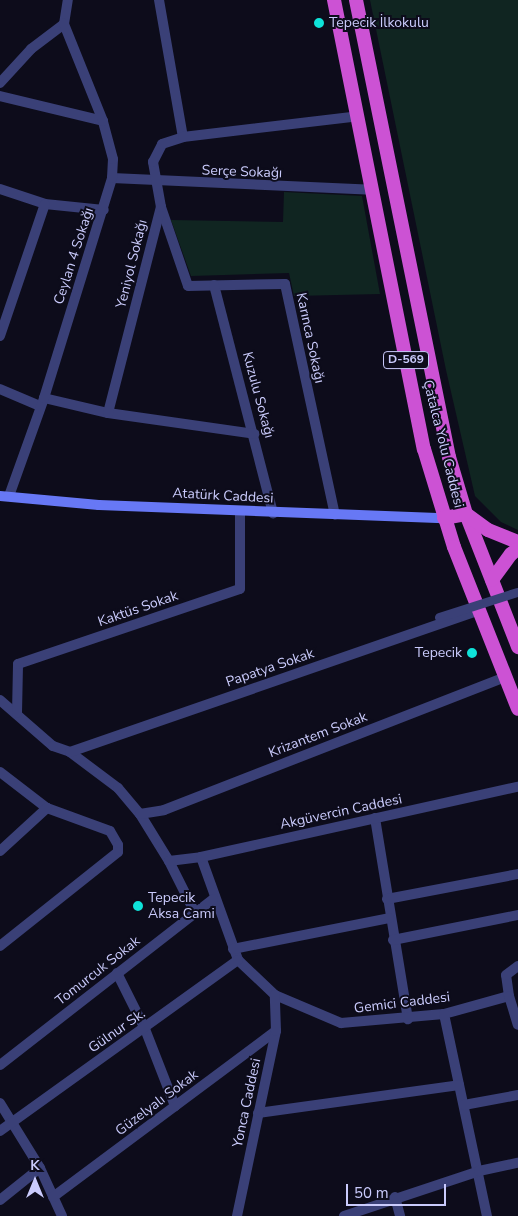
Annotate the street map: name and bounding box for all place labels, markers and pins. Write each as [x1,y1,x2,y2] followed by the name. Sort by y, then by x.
[329,15,429,31] place label: Tepecik İlkokulu
[313,17,325,29] marker: Tepecik İlkokulu
[415,645,462,661] place label: Tepecik
[466,647,478,659] marker: Tepecik
[148,890,215,922] place label: Tepecik Aksa Cami
[132,900,144,912] marker: Tepecik Aksa Cami

